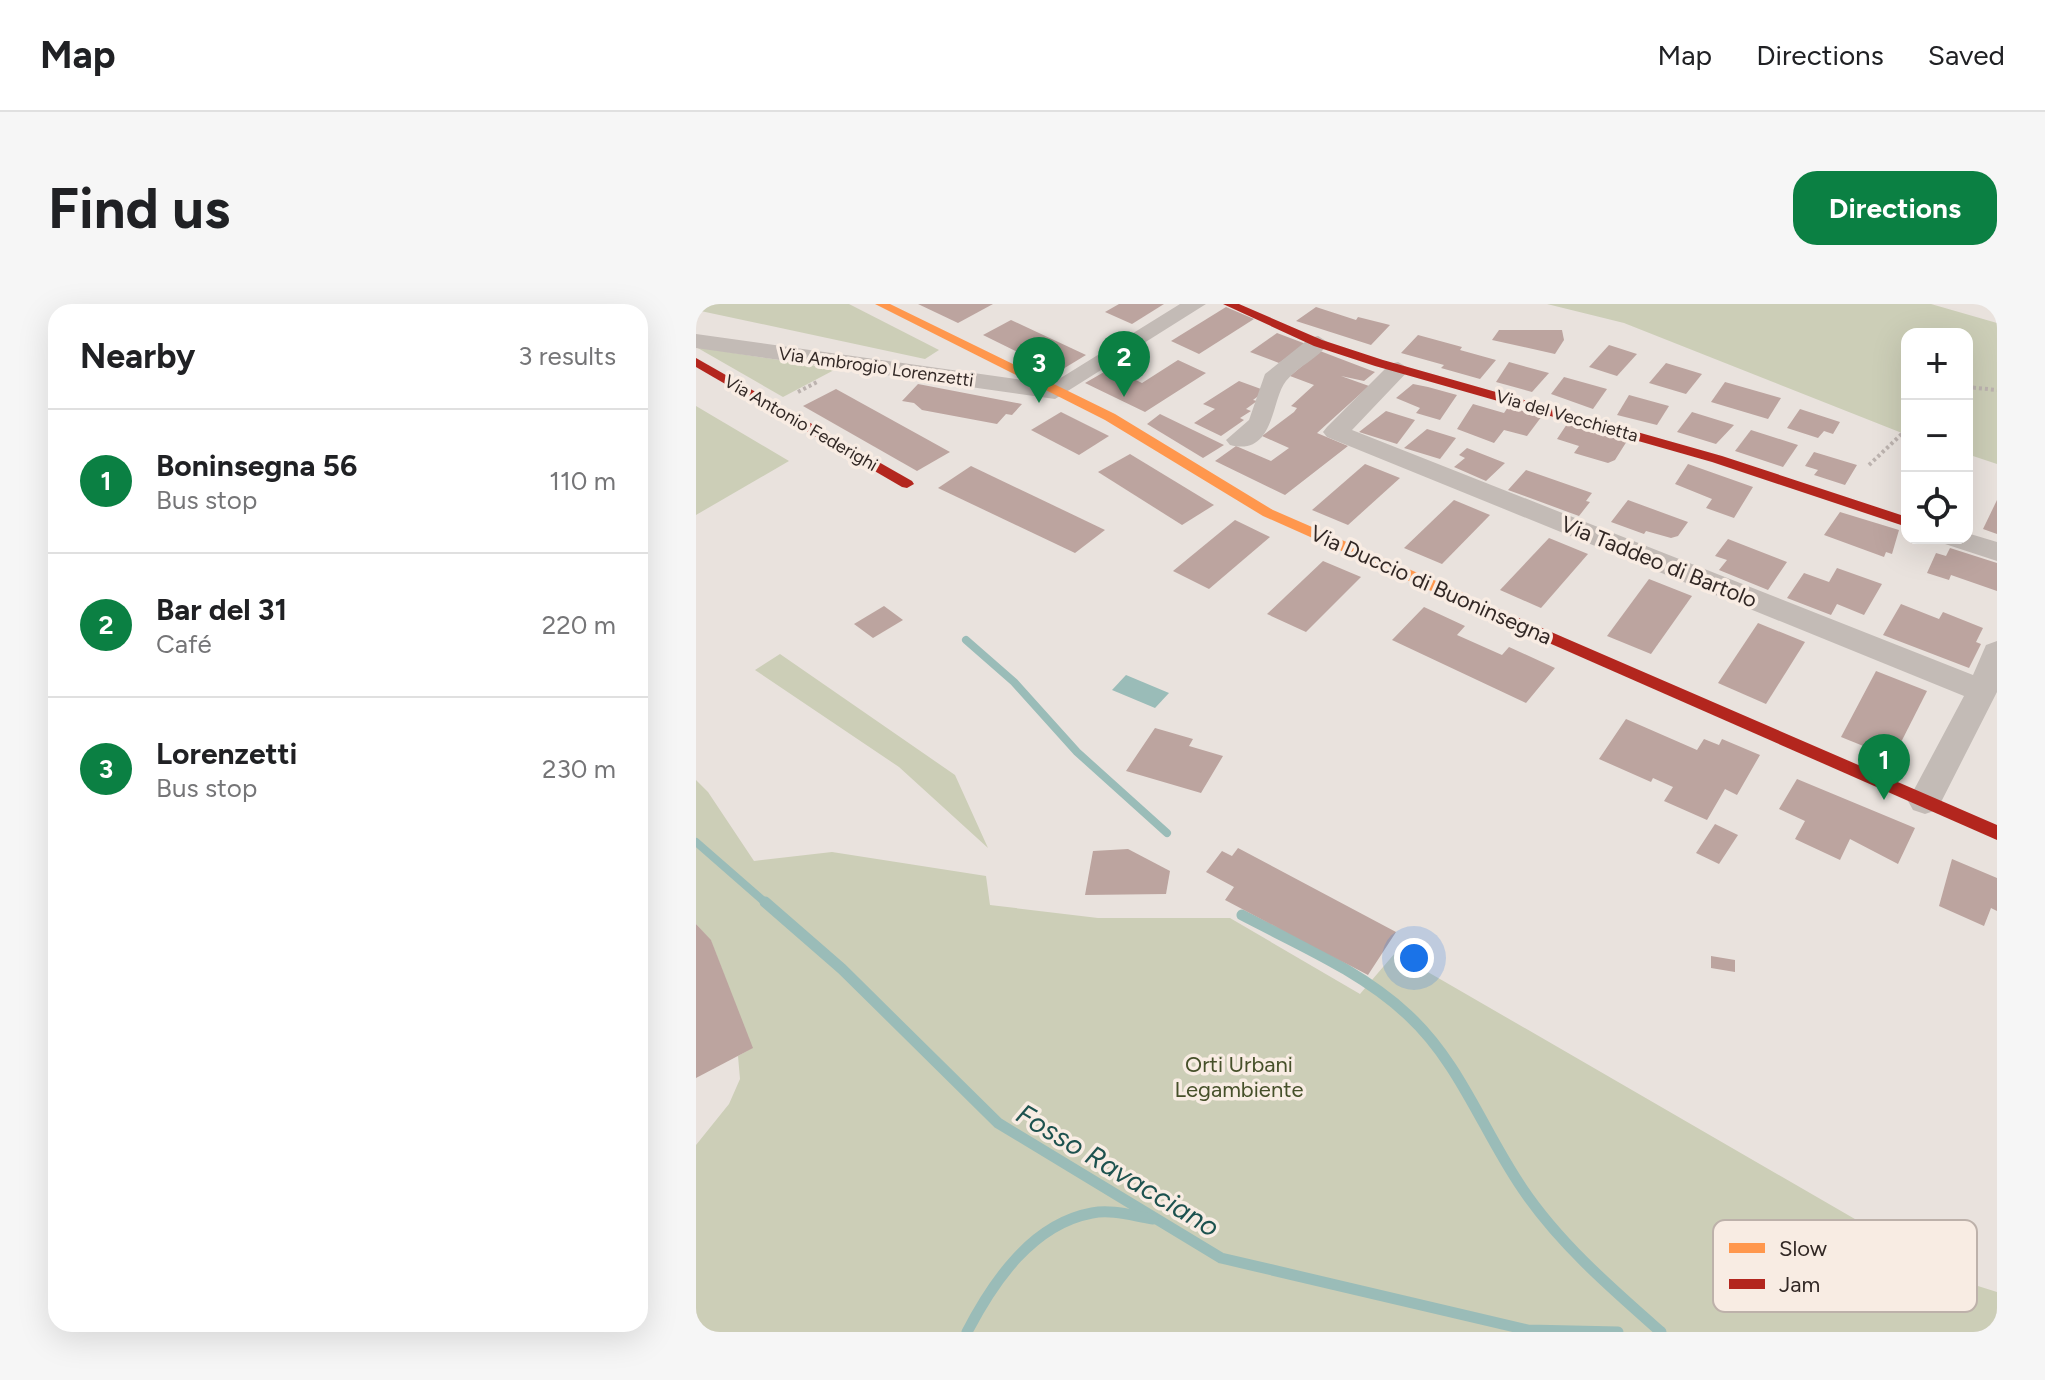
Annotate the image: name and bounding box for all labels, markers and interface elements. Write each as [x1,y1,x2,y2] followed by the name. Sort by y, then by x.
[40,32,116,78] text: Map
[1658,38,1712,72] text: Map
[1756,38,1884,72] text: Directions
[1928,38,2005,72] text: Saved
[1793,171,1997,245] button: Directions
[48,175,230,242] text: Find us
[1901,328,1973,544] map controls
[1901,328,1973,400] button: +
[1098,331,1150,397] pin: 2
[80,336,195,377] text: Nearby
[1013,337,1065,403] pin: 3
[518,340,616,372] text: 3 results
[777,342,975,392] street label: Via Ambrogio Lorenzetti
[720,370,882,476] street label: Via Antonio Federighi
[1493,385,1641,447] street label: Via del Vecchietta
[1901,400,1973,472] button: −
[156,447,357,484] text: Boninsegna 56
[101,465,111,497] text: 1
[549,465,616,497] text: 110 m
[1901,472,1973,544] button: locate
[156,484,257,516] text: Bus stop
[1557,510,1761,614] street label: Via Taddeo di Bartolo
[1306,519,1556,651] street label: Via Duccio di Buoninsegna
[156,591,287,628] text: Bar del 31
[98,609,114,641] text: 2
[542,609,616,641] text: 220 m
[156,628,212,660] text: Café
[1858,734,1910,800] pin: 1
[156,735,297,772] text: Lorenzetti
[99,753,113,785] text: 3
[542,753,616,785] text: 230 m
[156,772,257,804] text: Bus stop
[1394,938,1434,978] your location
[1175,1051,1303,1103] park label: Orti Urbani Legambiente
[1010,1096,1226,1244] water label: Fosso Ravacciano
[1713,1220,1977,1312] legend
[1779,1235,1828,1262] text: Slow
[1779,1271,1820,1298] text: Jam

